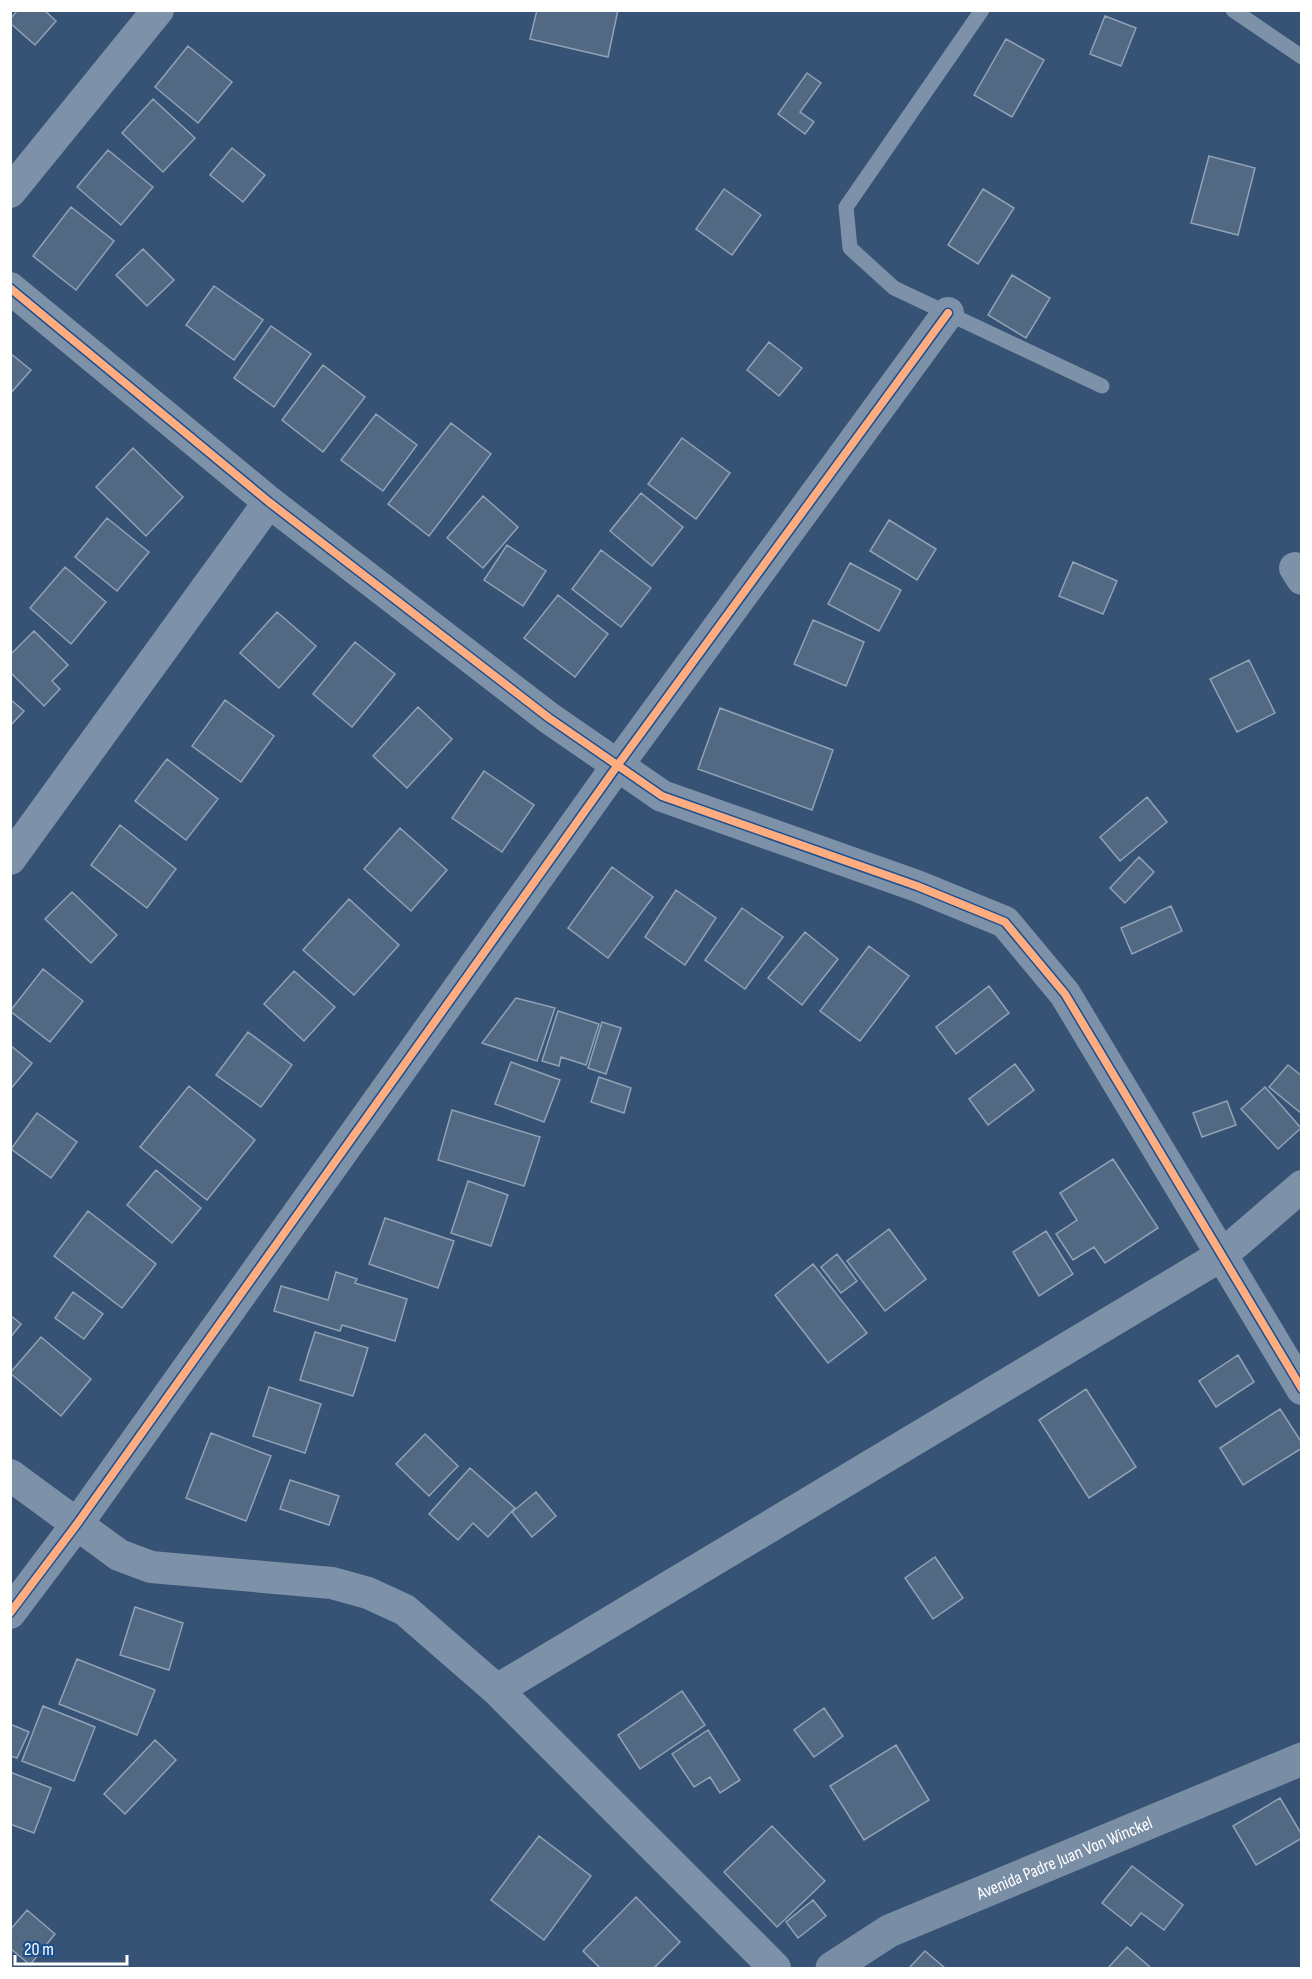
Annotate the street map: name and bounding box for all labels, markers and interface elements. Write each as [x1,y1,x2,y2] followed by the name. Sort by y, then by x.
[973,1812,1156,1905] street label: Avenida Padre Juan Von Winckel
[15,1928,128,1966] scale bar
[24,1939,54,1960] text: 20 m

